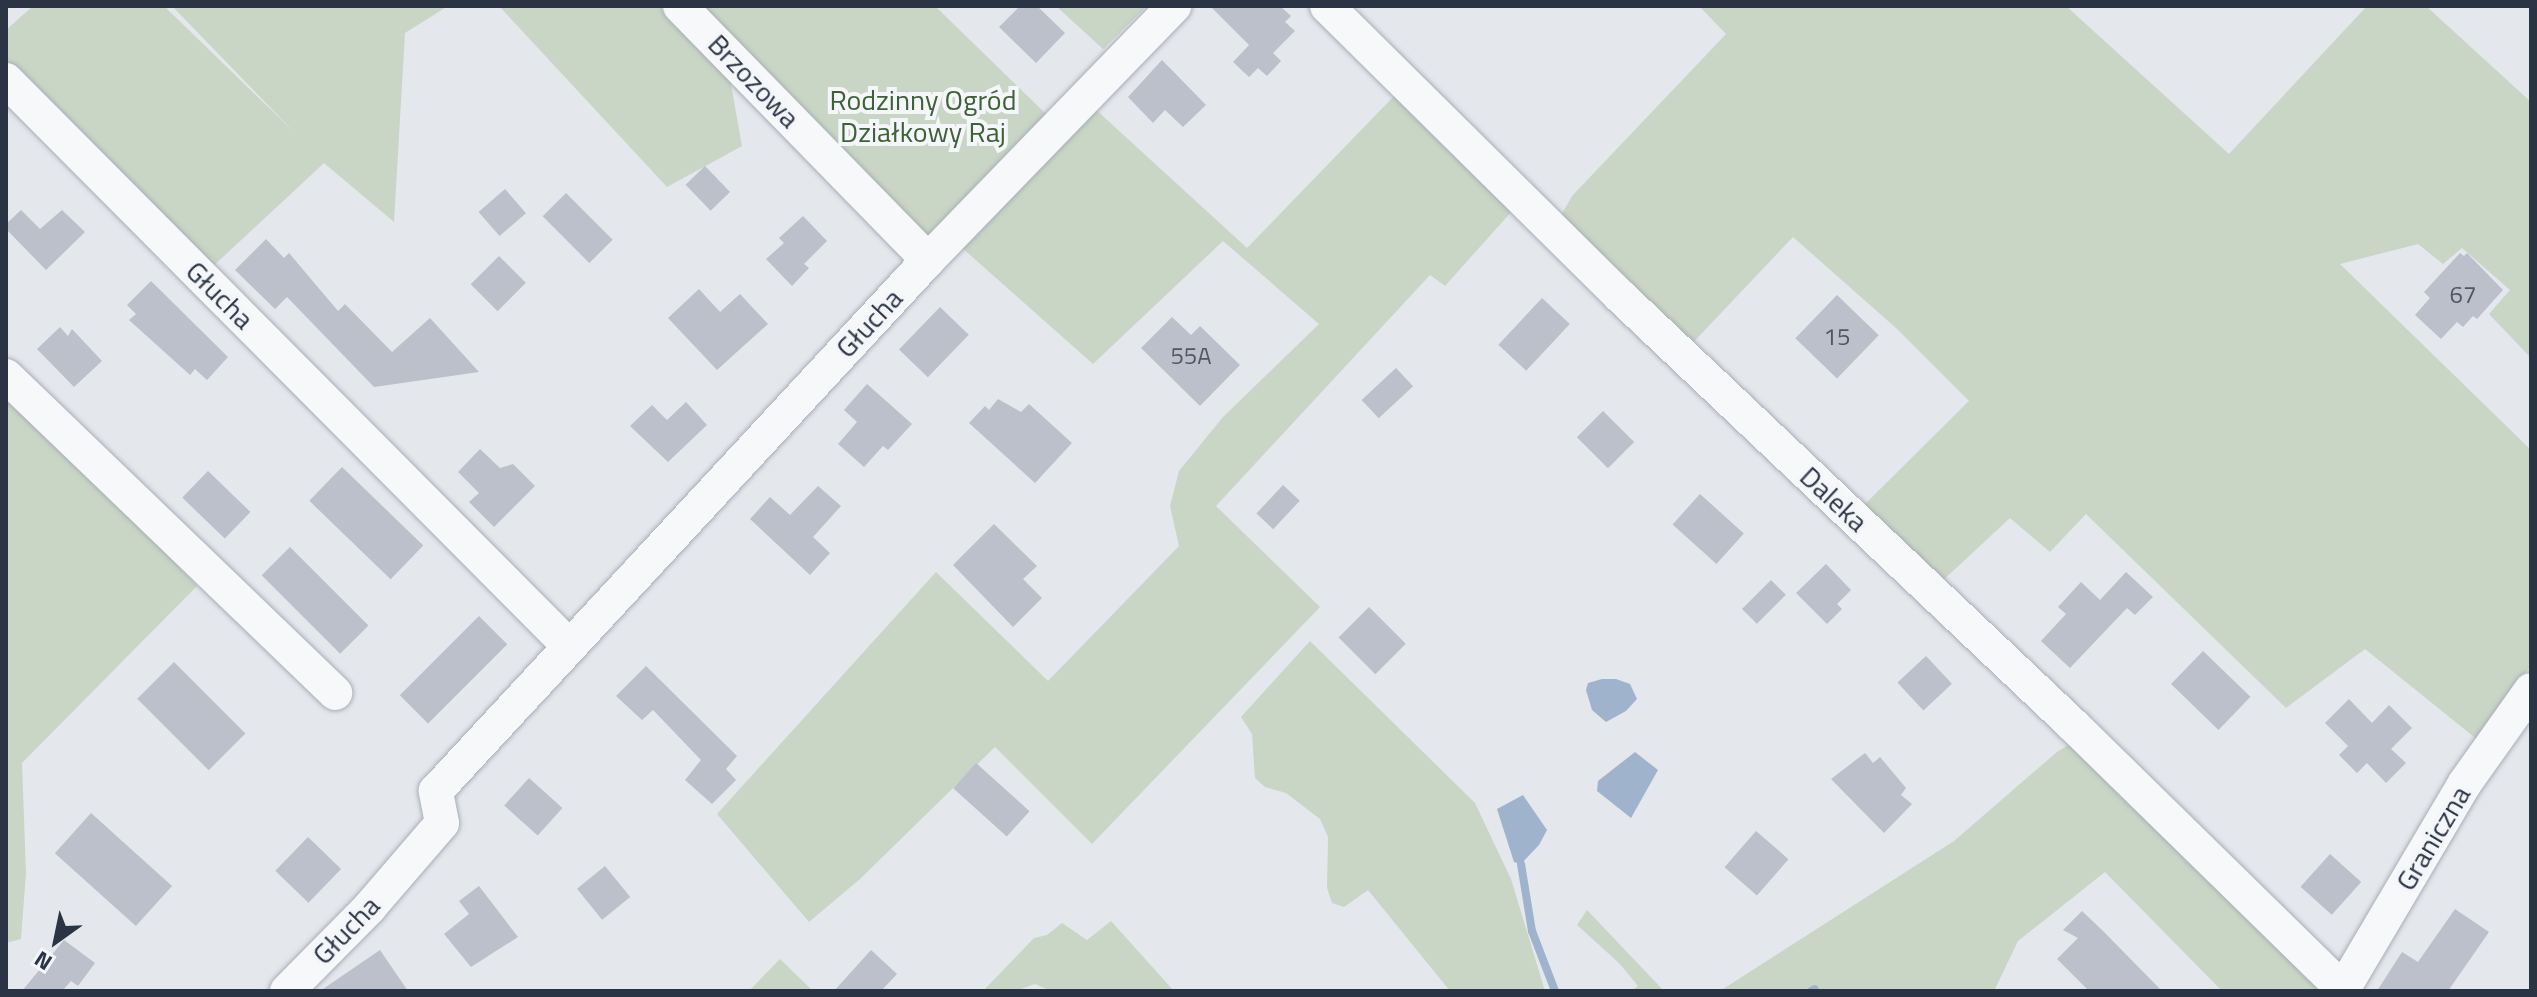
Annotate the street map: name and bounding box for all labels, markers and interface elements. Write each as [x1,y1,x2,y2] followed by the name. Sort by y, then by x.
[701,27,807,135] street label: Brzozowa
[830,83,1016,149] park label: Rodzinny Ogród Działkowy Raj
[179,254,261,336] street label: Głucha
[2450,281,2476,309] house number: 67
[829,282,909,364] street label: Głucha
[1824,323,1850,351] house number: 15
[1170,342,1212,370] house number: 55A
[1793,459,1875,539] street label: Daleka
[2389,780,2477,896] street label: Graniczna
[305,889,387,971] street label: Głucha
[16,901,96,981] north arrow
[27,943,59,980] text: N

